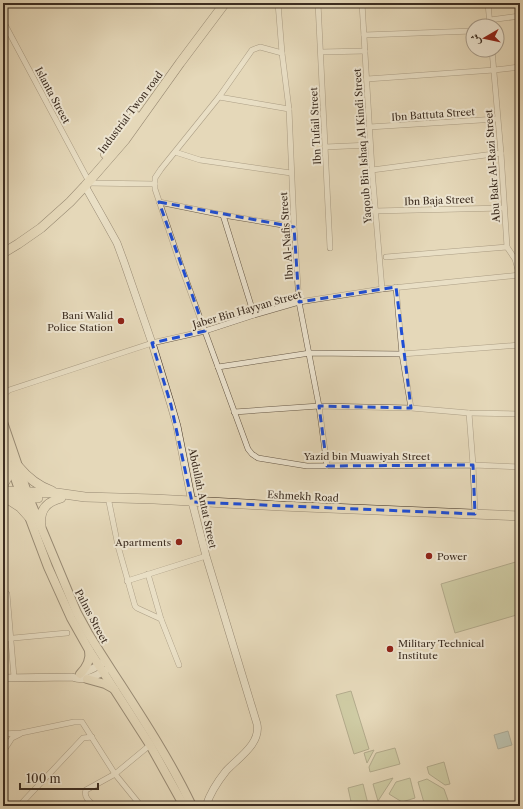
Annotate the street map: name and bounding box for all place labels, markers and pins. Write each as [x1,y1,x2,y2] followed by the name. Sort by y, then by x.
[47,309,114,334] place label: Bani Walid Police Station
[116,316,126,326] marker: Bani Walid Police Station
[114,536,171,549] place label: Apartments
[174,537,184,547] marker: Apartments
[437,550,468,563] place label: Power
[424,551,434,561] marker: Power
[398,637,484,662] place label: Military Technical Institute
[385,644,395,654] marker: Military Technical Institute

